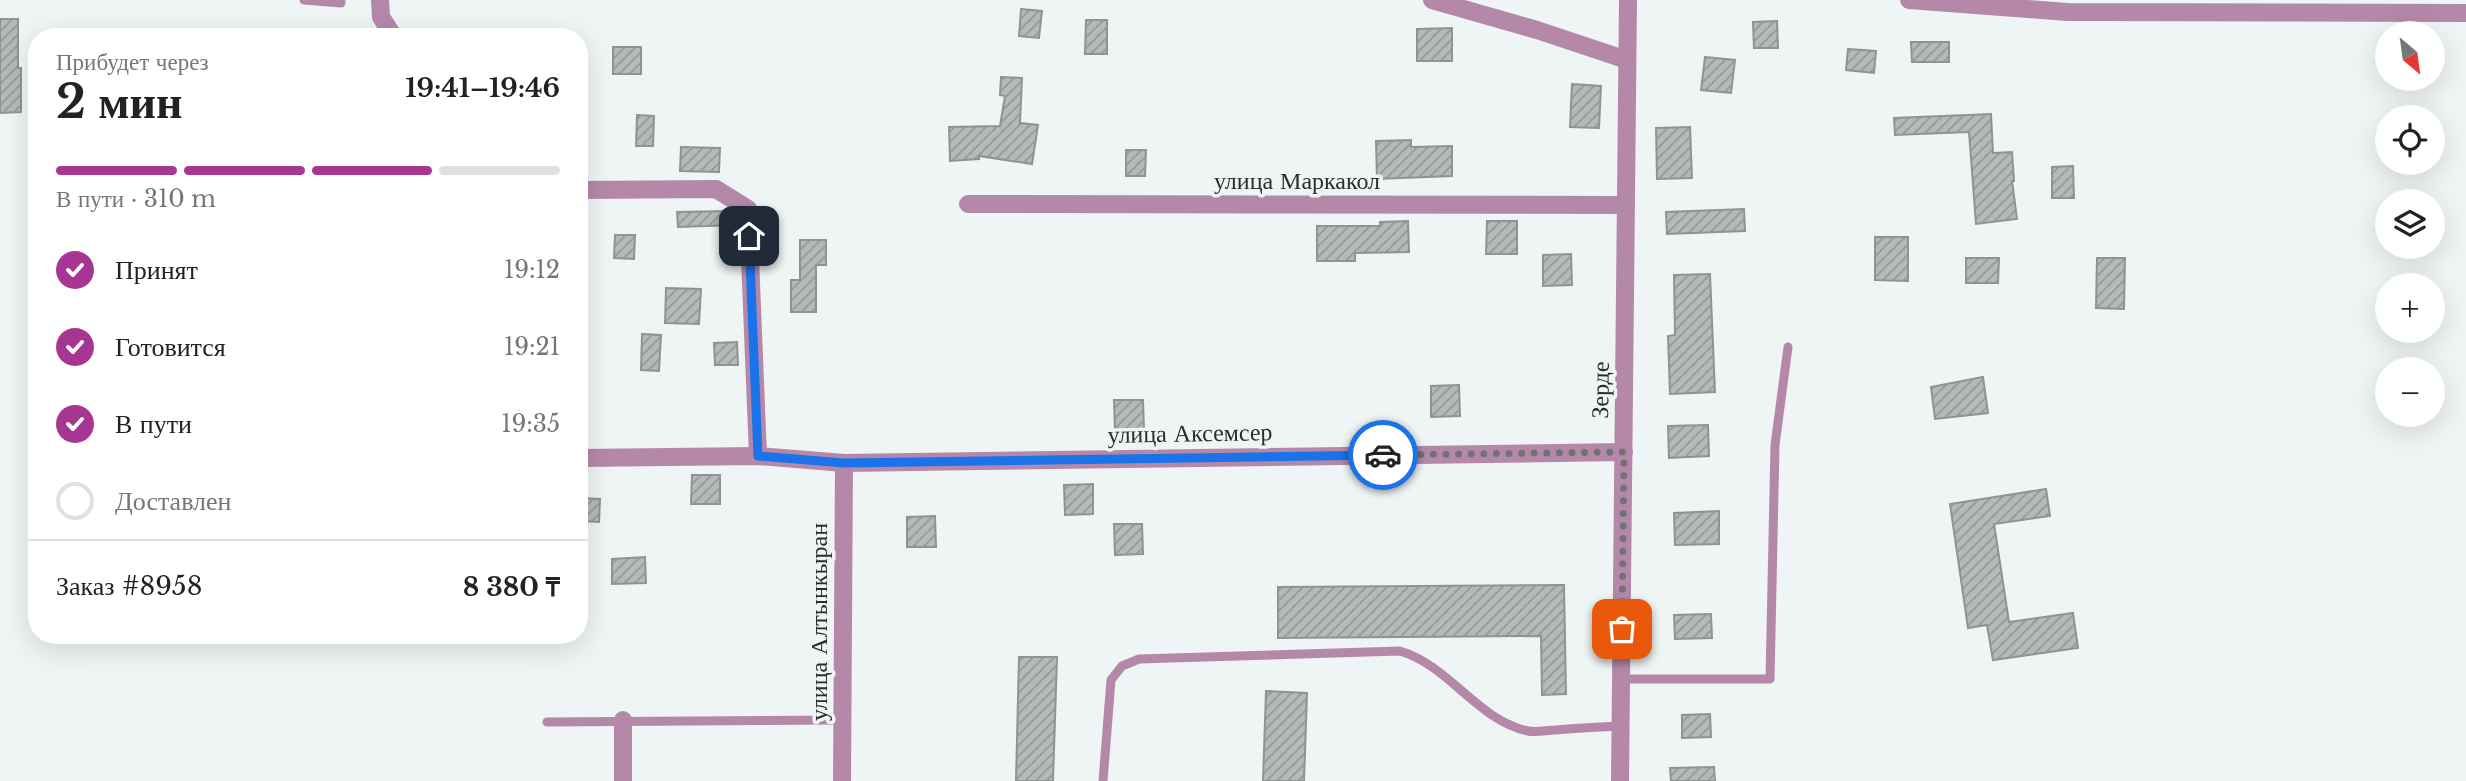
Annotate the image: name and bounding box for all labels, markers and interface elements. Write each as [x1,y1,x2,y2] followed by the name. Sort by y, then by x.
[2375,21,2445,91] north arrow
[2375,21,2445,427] map controls
[56,48,209,76] text: Прибудет через
[405,72,560,104] text: 19:41–19:46
[56,73,183,130] text: 2 мин
[2375,105,2445,175] button: locate
[1214,166,1380,195] street label: улица Маркакол
[56,185,216,213] text: В пути · 310 m
[2375,189,2445,259] button: layers
[719,206,779,266] pin
[730,217,768,255] icon: home
[56,251,94,289] icon: check
[115,254,198,286] text: Принят
[504,256,560,284] text: 19:12
[2375,273,2445,343] button: +
[56,328,94,366] icon: check
[115,331,226,363] text: Готовится
[504,333,560,361] text: 19:21
[2375,357,2445,427] button: −
[1585,361,1615,419] street label: Зерде
[56,405,94,443] icon: check
[115,408,192,440] text: В пути
[501,410,560,438] text: 19:35
[1107,417,1273,449] street label: улица Аксемсер
[1348,420,1418,490] courier
[1364,436,1402,474] icon: car
[115,485,232,517] text: Доставлен
[804,523,833,721] street label: улица Алтынкыран
[56,570,202,602] text: Заказ #8958
[463,571,560,603] text: 8 380 ₸
[1592,599,1652,659] pin
[1603,610,1641,648] icon: bag

